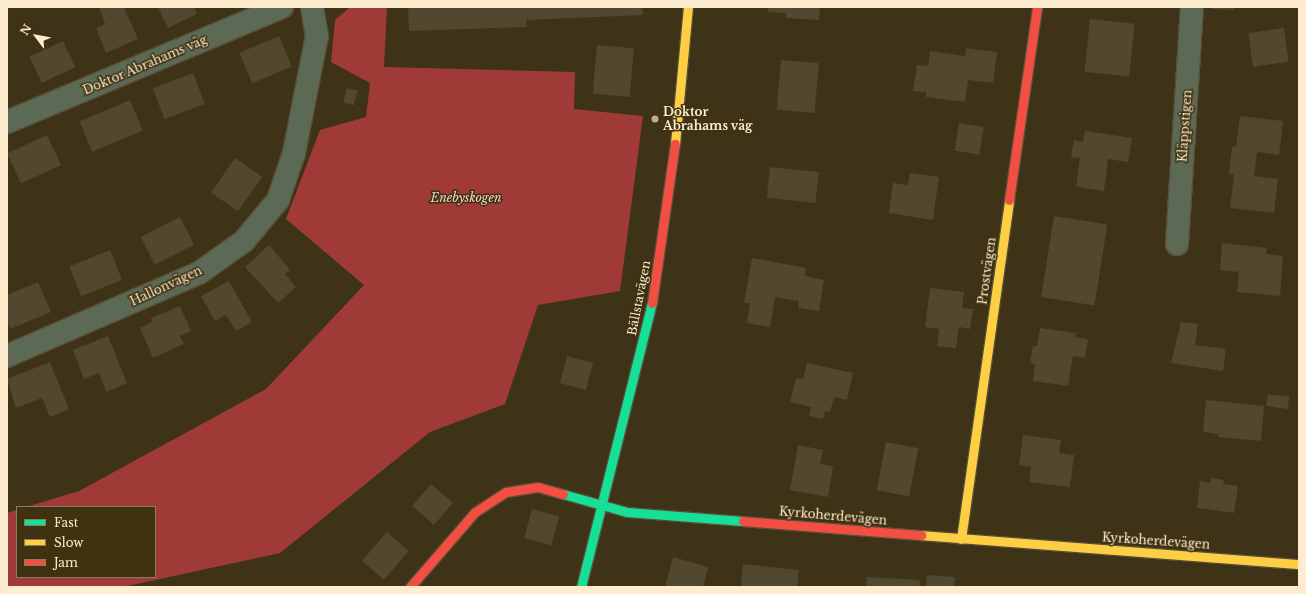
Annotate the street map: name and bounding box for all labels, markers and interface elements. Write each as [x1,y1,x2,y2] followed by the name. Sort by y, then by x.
[16,16,56,56] north arrow
[17,22,35,38] text: N
[80,32,210,98] street label: Doktor Abrahams väg
[1175,89,1195,163] street label: Kläppstigen
[663,105,753,133] place label: Doktor Abrahams väg
[650,114,660,124] marker: Doktor Abrahams väg
[431,191,501,205] park label: Enebyskogen
[975,236,999,306] street label: Prostvägen
[625,259,653,337] street label: Bällstavägen
[128,263,204,309] street label: Hallonvägen
[778,504,888,528] street label: Kyrkoherdevägen
[16,506,156,578] legend
[54,515,78,530] text: Fast
[1102,530,1210,552] street label: Kyrkoherdevägen
[54,535,83,550] text: Slow
[54,555,78,570] text: Jam

